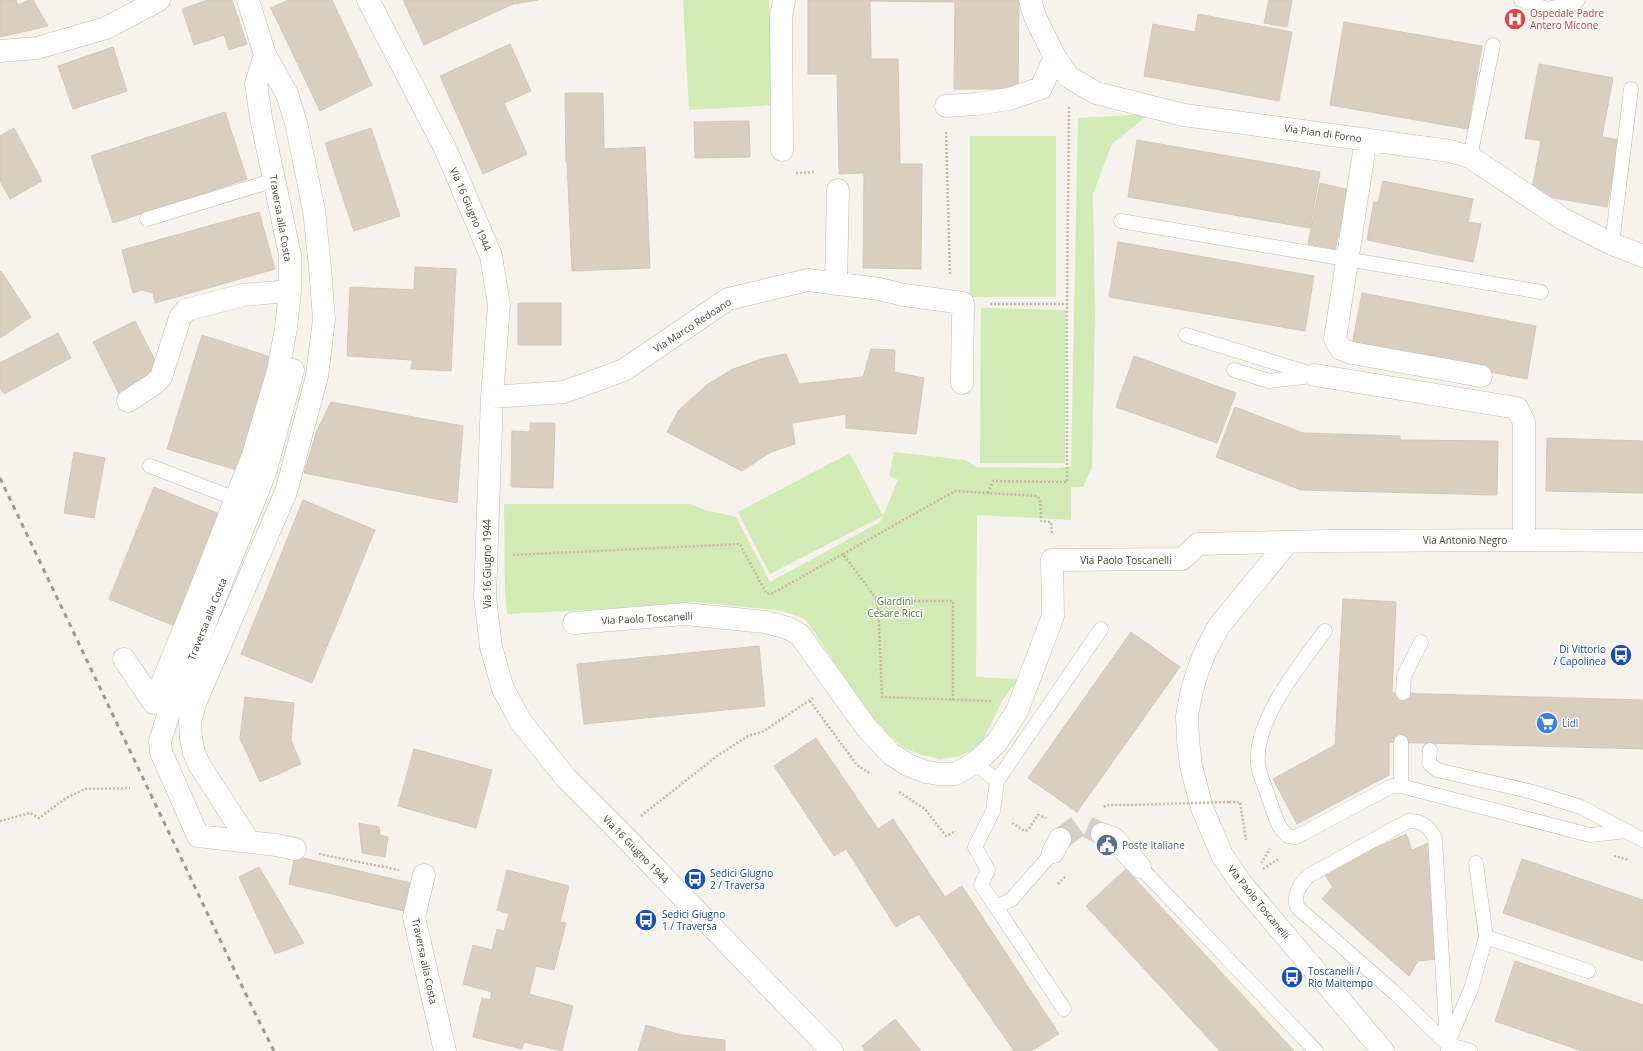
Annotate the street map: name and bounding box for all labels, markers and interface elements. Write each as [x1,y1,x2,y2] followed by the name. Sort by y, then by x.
[1502,6,1528,32] hospital icon: Ospedale Padre Antero Micone
[1530,6,1604,32] place label: Ospedale Padre Antero Micone
[1283,121,1363,145] street label: Via Pian di Forno
[447,165,495,253] street label: Via 16 Giugno 1944
[266,174,296,262] street label: Traversa alla Costa
[650,295,734,355] street label: Via Marco Redoano
[480,519,494,609] street label: Via 16 Giugno 1944
[1423,533,1507,547] street label: Via Antonio Negro
[1080,553,1172,567] street label: Via Paolo Toscanelli
[184,576,230,662] street label: Traversa alla Costa
[867,594,923,620] park label: Giardini Cesare Ricci
[601,609,693,627] street label: Via Paolo Toscanelli
[1553,642,1606,668] place label: Di Vittorio / Capolinea
[1608,642,1634,668] bus stop icon: Di Vittorio / Capolinea
[1534,710,1560,736] supermarket icon: Lidl
[1562,716,1578,730] place label: Lidl
[600,812,672,886] street label: Via 16 Giugno 1944
[1094,832,1120,858] public building icon: Poste Italiane
[1122,838,1185,852] place label: Poste Italiane
[1225,862,1293,942] street label: Via Paolo Toscanelli
[682,866,708,892] bus stop icon: Sedici Giugno 2 / Traversa
[710,866,773,892] place label: Sedici Giugno 2 / Traversa
[633,907,659,933] bus stop icon: Sedici Giugno 1 / Traversa
[662,907,725,933] place label: Sedici Giugno 1 / Traversa
[409,917,441,1005] street label: Traversa alla Costa
[1279,964,1305,990] bus stop icon: Toscanelli / Rio Maltempo
[1308,964,1373,990] place label: Toscanelli / Rio Maltempo

